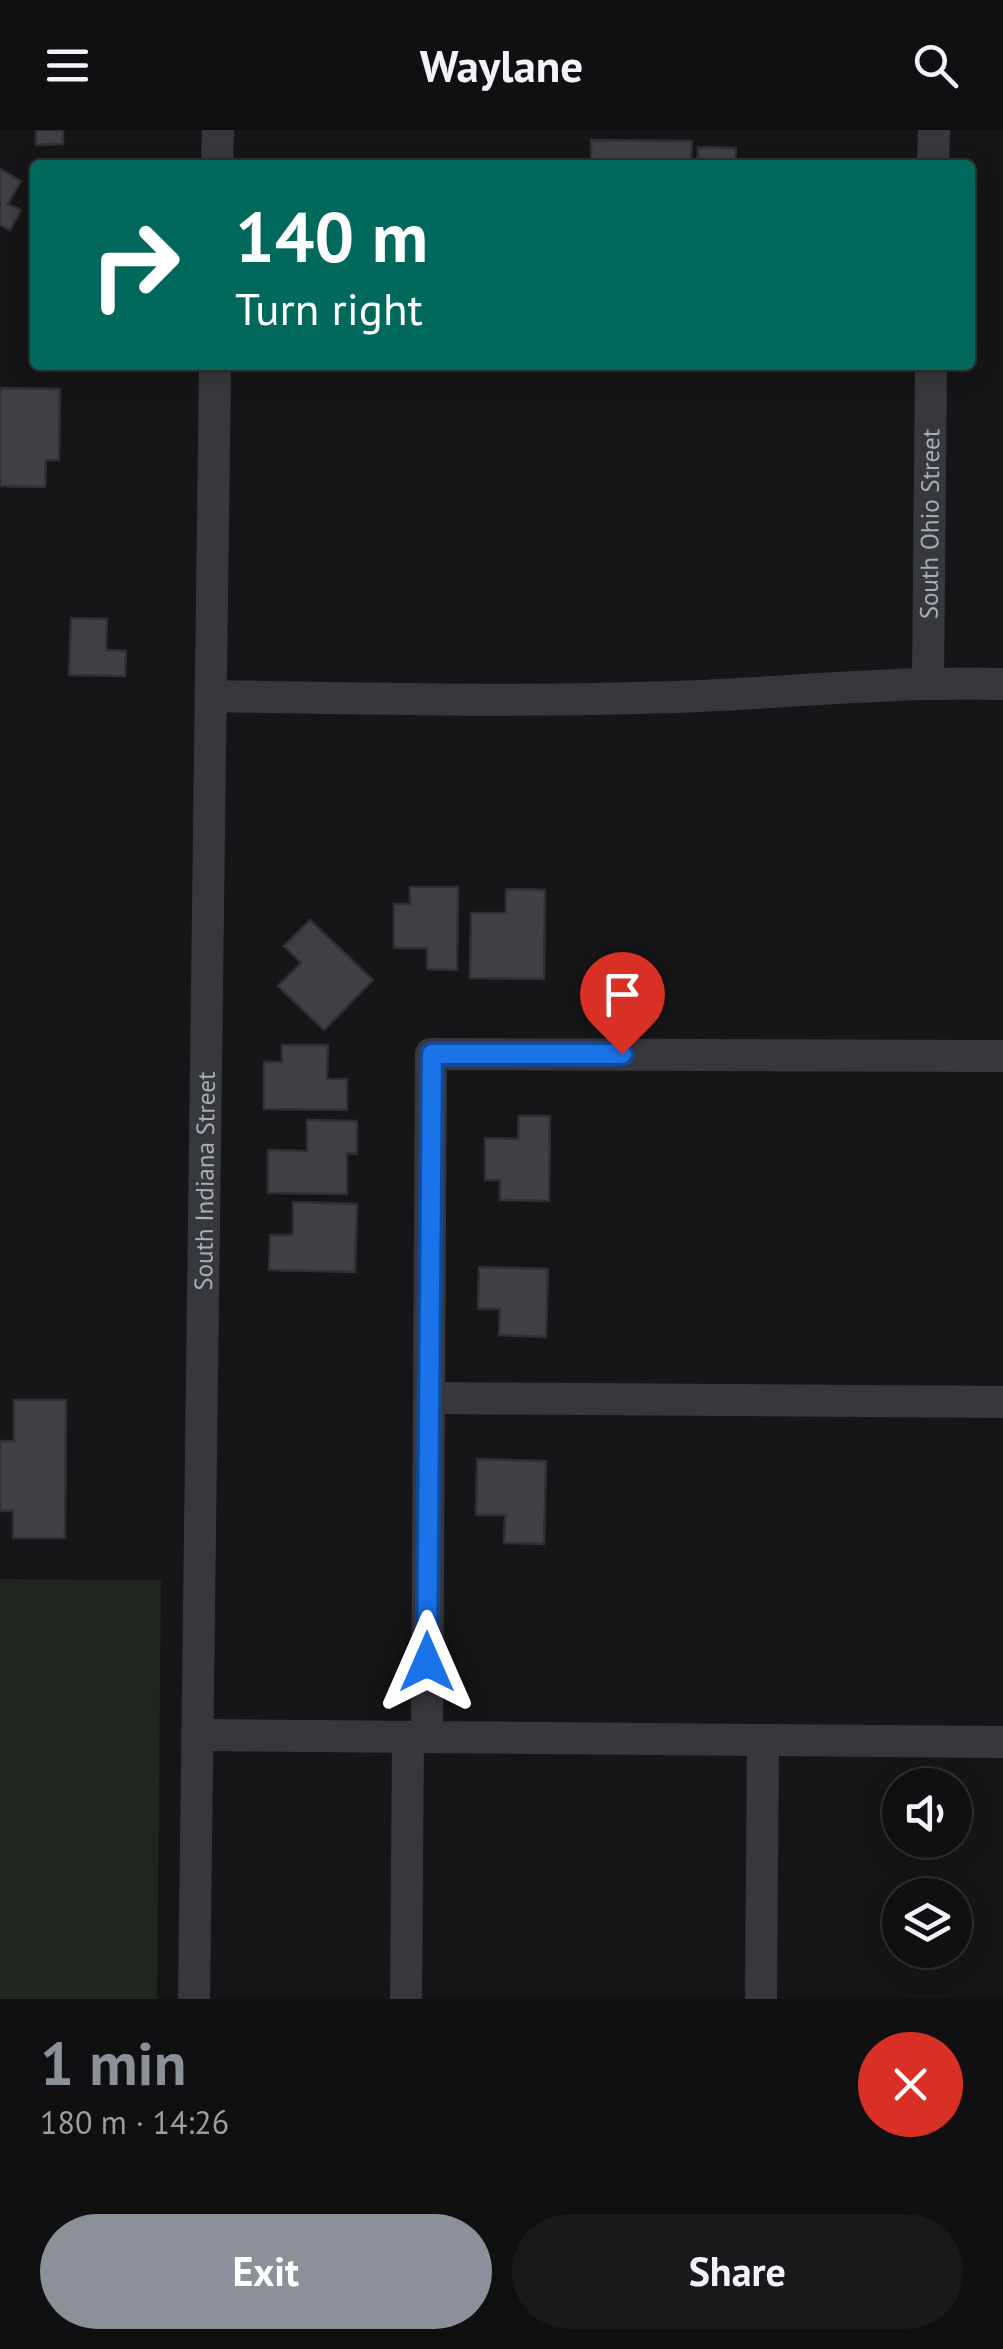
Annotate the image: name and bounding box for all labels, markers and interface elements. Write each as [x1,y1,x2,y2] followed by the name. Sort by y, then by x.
[420,36,583,94] text: Waylane
[40,38,95,93] icon: menu
[908,38,963,93] icon: search
[235,191,428,281] text: 140 m
[70,200,200,330] icon: right
[235,279,423,337] text: Turn right
[913,428,946,619] street label: South Ohio Street
[580,952,665,1055] pin
[595,967,650,1022] icon: arrive
[187,1071,222,1291] street label: South Indiana Street
[375,1610,479,1714] position arrow
[882,1768,972,1968] map controls
[882,1768,972,1858] button: sound
[882,1878,972,1968] button: layers
[40,2024,186,2102] text: 1 min
[858,2032,963,2137] button: close
[40,2101,229,2143] text: 180 m · 14:26
[40,2214,492,2329] button: Exit
[512,2214,963,2329] button: Share

